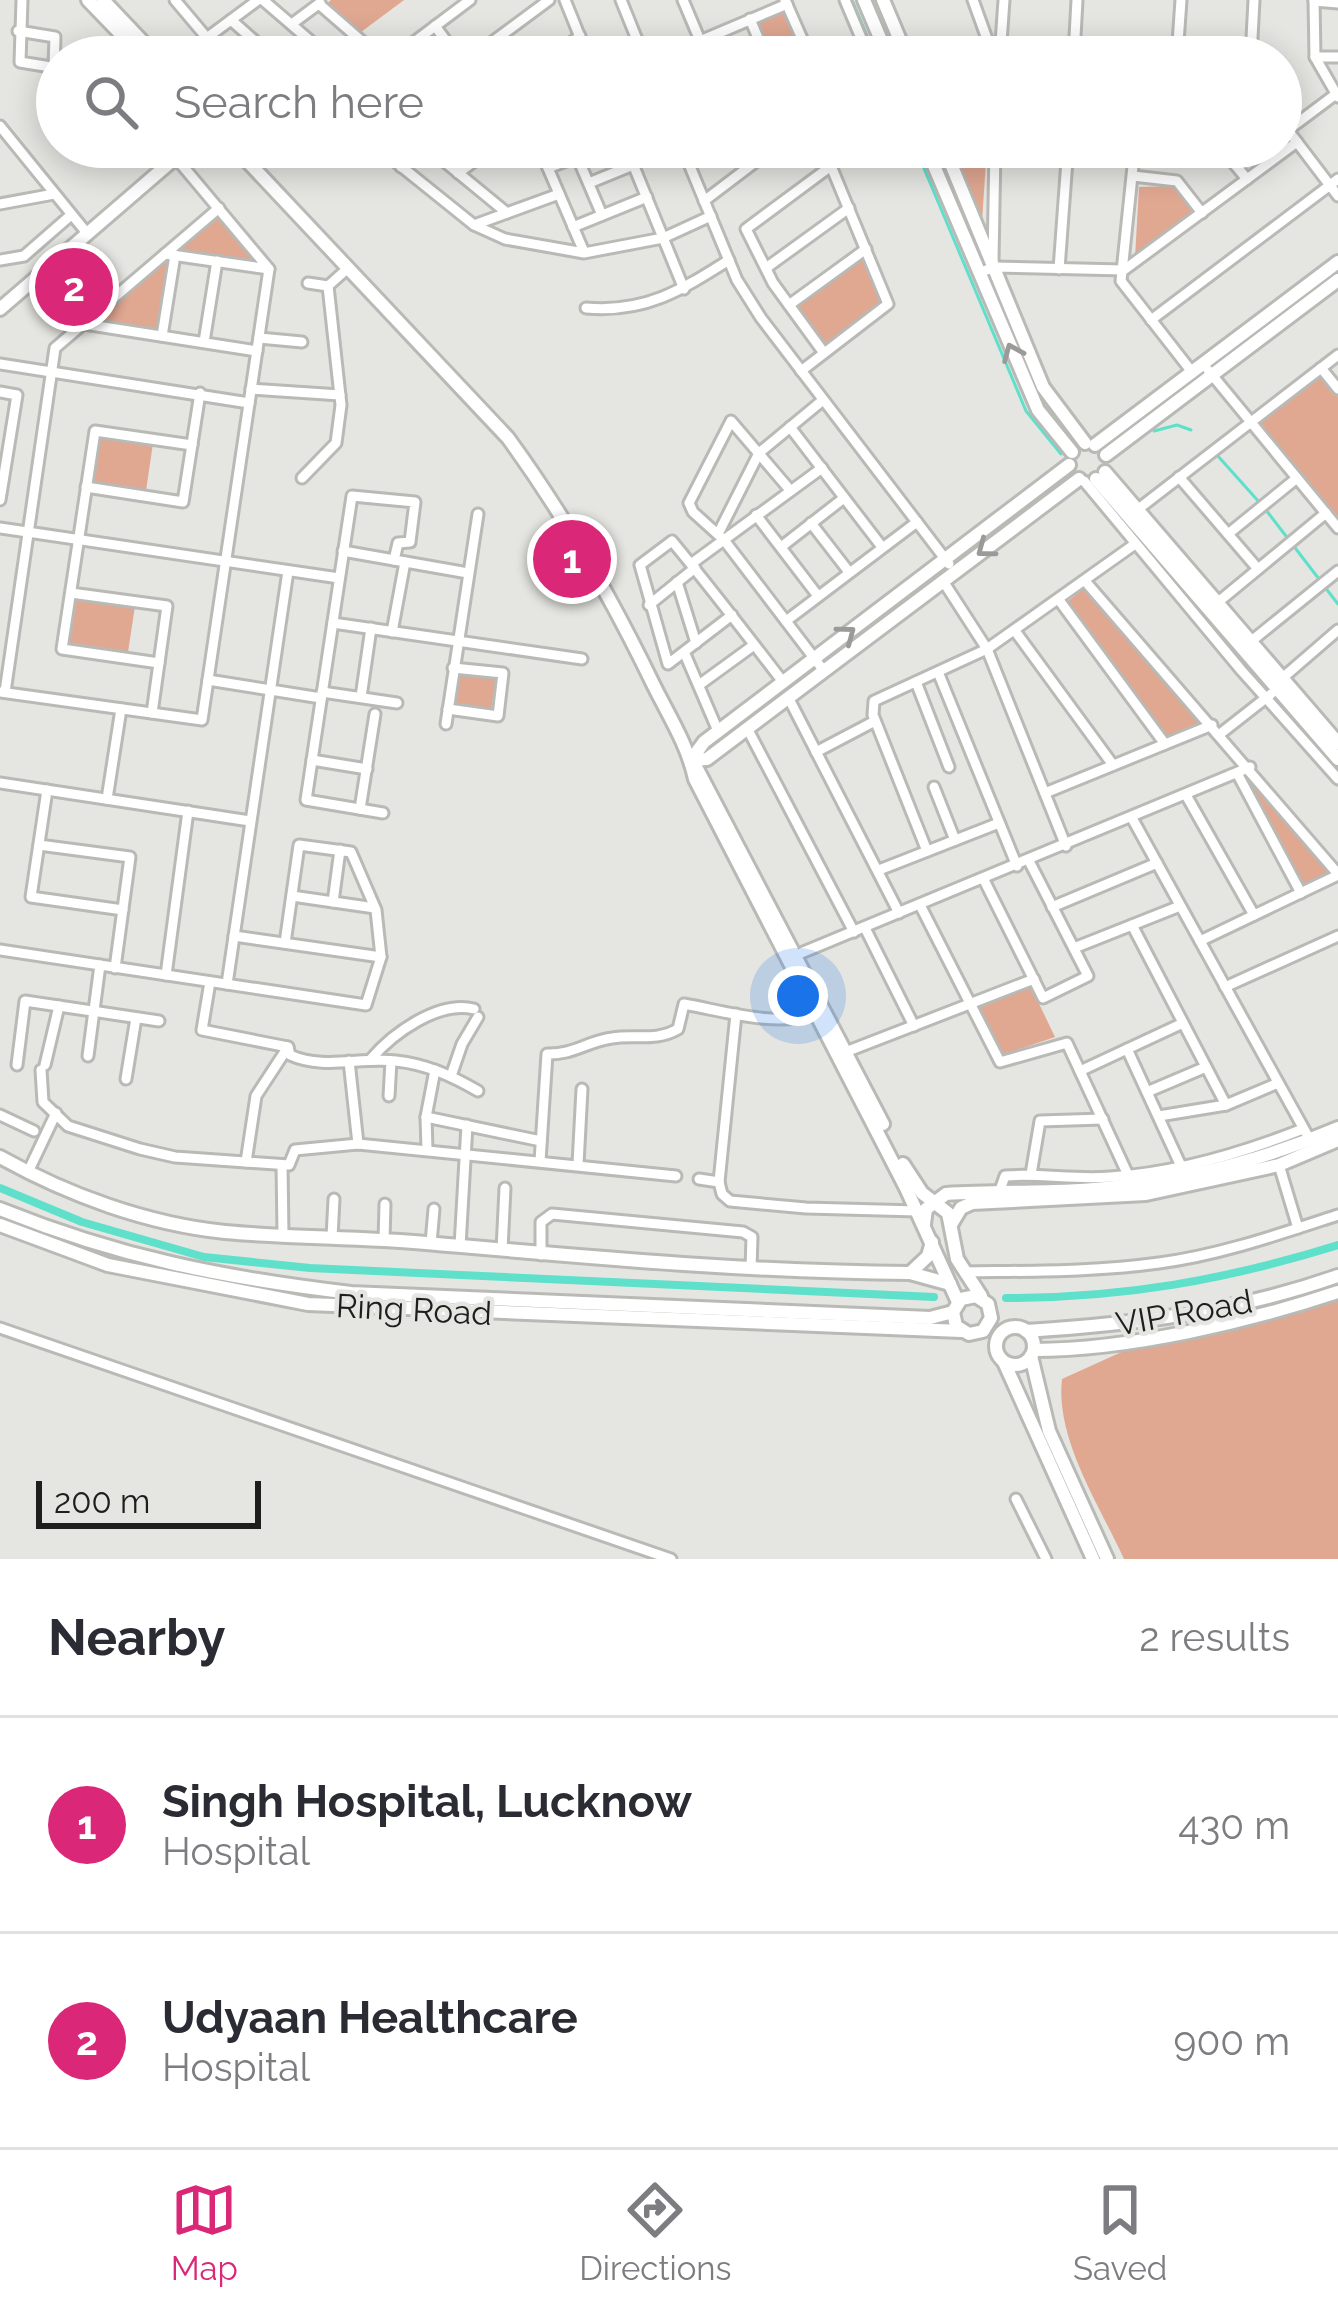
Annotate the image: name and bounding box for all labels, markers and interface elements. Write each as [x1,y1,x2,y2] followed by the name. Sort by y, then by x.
[36,36,1302,168] search box
[78,69,144,135] icon: search
[174,76,424,129] text: Search here
[35,242,113,332] pin: 2
[1002,343,1026,364] one-way arrow
[533,514,611,604] pin: 1
[977,535,999,556] one-way arrow
[833,627,855,648] one-way arrow
[768,966,828,1026] your location
[1113,1281,1255,1344] street label: VIP Road
[335,1286,493,1333] street label: Ring Road
[36,1475,261,1528] scale bar
[54,1482,150,1521] text: 200 m
[48,1607,225,1667] text: Nearby
[1139,1614,1290,1660] text: 2 results
[162,1775,692,1828] text: Singh Hospital, Lucknow
[77,1802,97,1848] text: 1
[1178,1802,1290,1848] text: 430 m
[162,1828,310,1874] text: Hospital
[162,1991,578,2044] text: Udyaan Healthcare
[76,2018,98,2064] text: 2
[1174,2018,1290,2064] text: 900 m
[162,2044,310,2090] text: Hospital
[171,2177,238,2288] tab: Map
[579,2177,732,2288] tab: Directions
[1073,2177,1167,2288] tab: Saved

